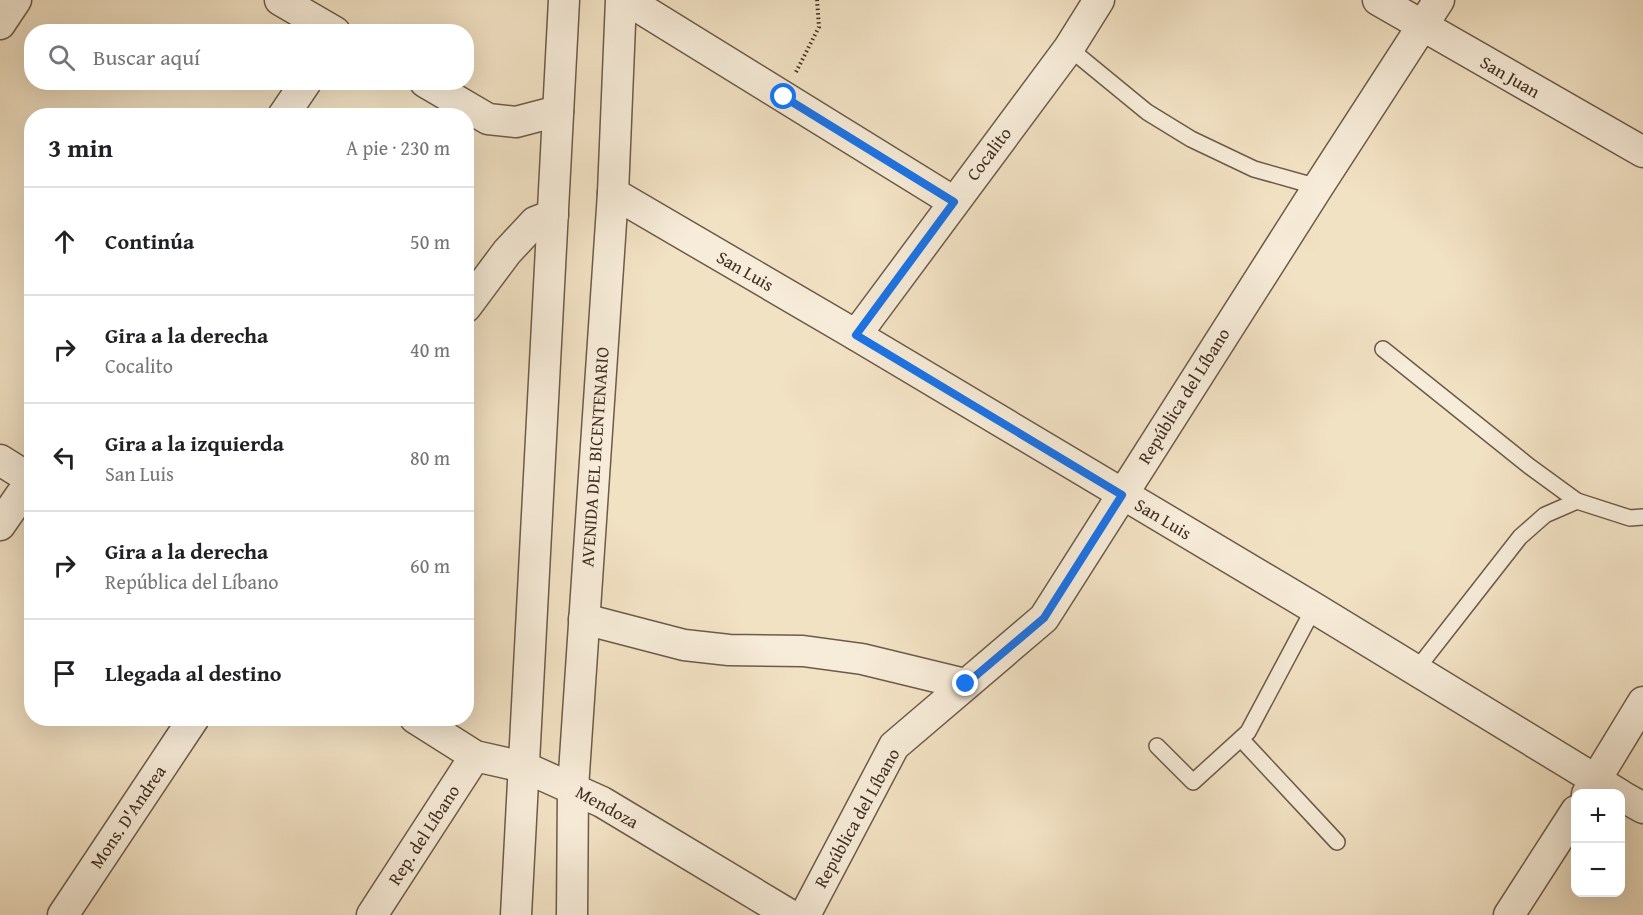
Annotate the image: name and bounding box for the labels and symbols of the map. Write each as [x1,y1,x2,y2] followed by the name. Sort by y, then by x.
[1475,49,1545,105] street label: San Juan
[770,83,796,109] route start
[959,121,1018,186] street label: Cocalito
[712,243,779,298] street label: San Luis
[1131,322,1236,469] street label: República del Líbano
[573,346,616,568] street label: AVENIDA DEL BICENTENARIO
[1130,491,1197,546] street label: San Luis
[952,670,978,696] route end
[807,743,906,893] street label: República del Líbano
[83,759,173,874] street label: Mons. D'Andrea
[571,778,644,835] street label: Mendoza
[381,779,466,890] street label: Rep. del Líbano

